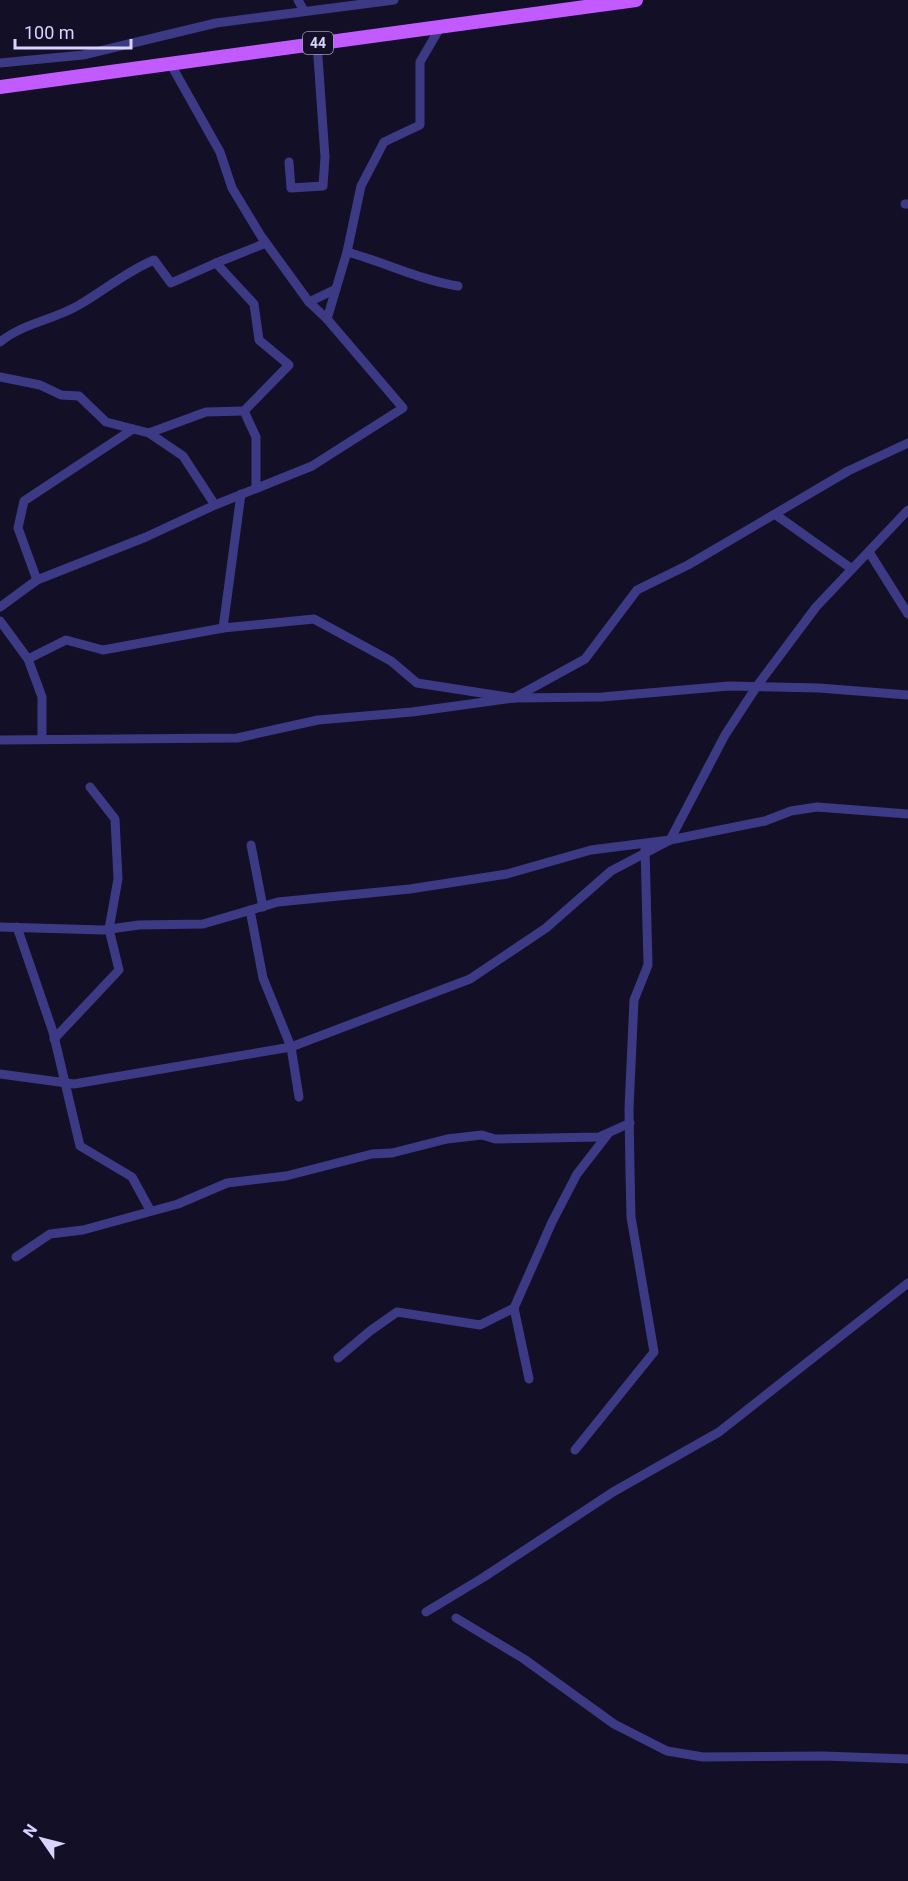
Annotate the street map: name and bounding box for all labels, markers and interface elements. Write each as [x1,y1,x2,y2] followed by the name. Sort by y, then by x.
[15,12,130,50] scale bar
[24,22,75,43] text: 100 m
[303,32,333,54] road number: 44
[12,1809,72,1869] north arrow
[19,1821,41,1841] text: N

